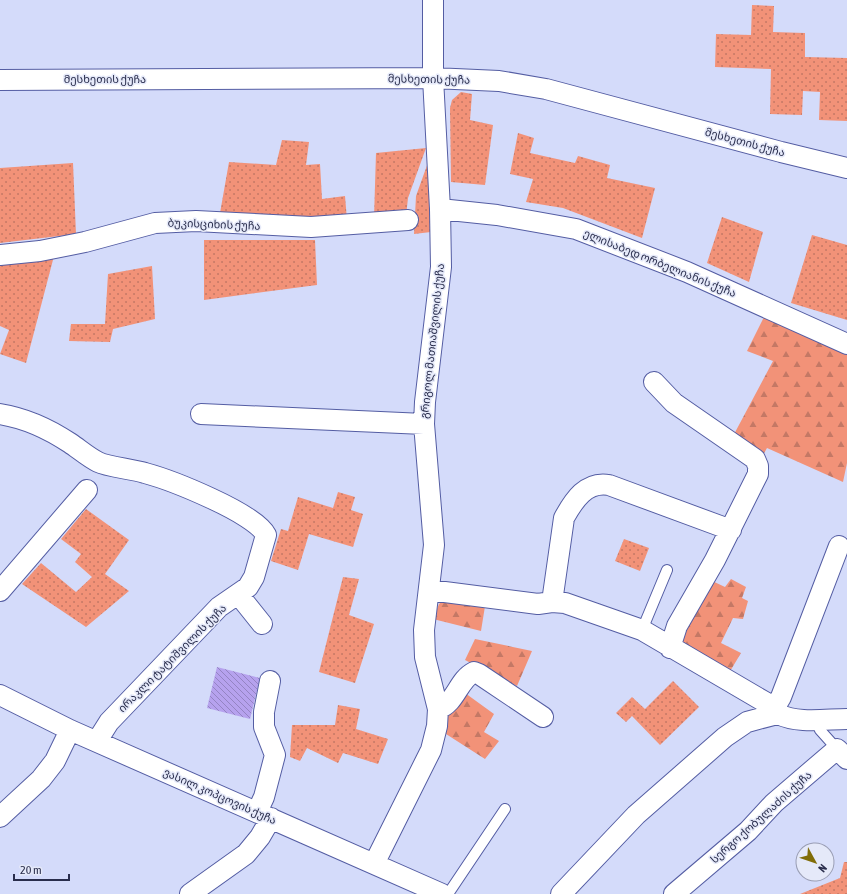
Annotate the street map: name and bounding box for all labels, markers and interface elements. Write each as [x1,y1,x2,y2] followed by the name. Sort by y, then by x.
[388,72,470,87] street label: მესხეთის ქუჩა
[64,73,146,86] street label: მესხეთის ქუჩა
[703,126,786,159] street label: მესხეთის ქუჩა
[167,216,261,233] street label: ბუკისციხის ქუჩა
[582,227,738,300] street label: ელისაბედ ორბელიანის ქუჩა
[418,263,447,419] street label: გრიგოლ მათიაშვილის ქუჩა
[116,602,229,715] street label: ირაკლი ტატიშვილის ქუჩა
[161,766,278,827] street label: ვასილ კოპცოვის ქუჩა
[708,768,815,866] street label: სერგო ქობულაძის ქუჩა
[795,842,835,882] north arrow
[14,856,69,882] scale bar
[816,862,829,875] text: N
[20,863,42,877] text: 20 m

